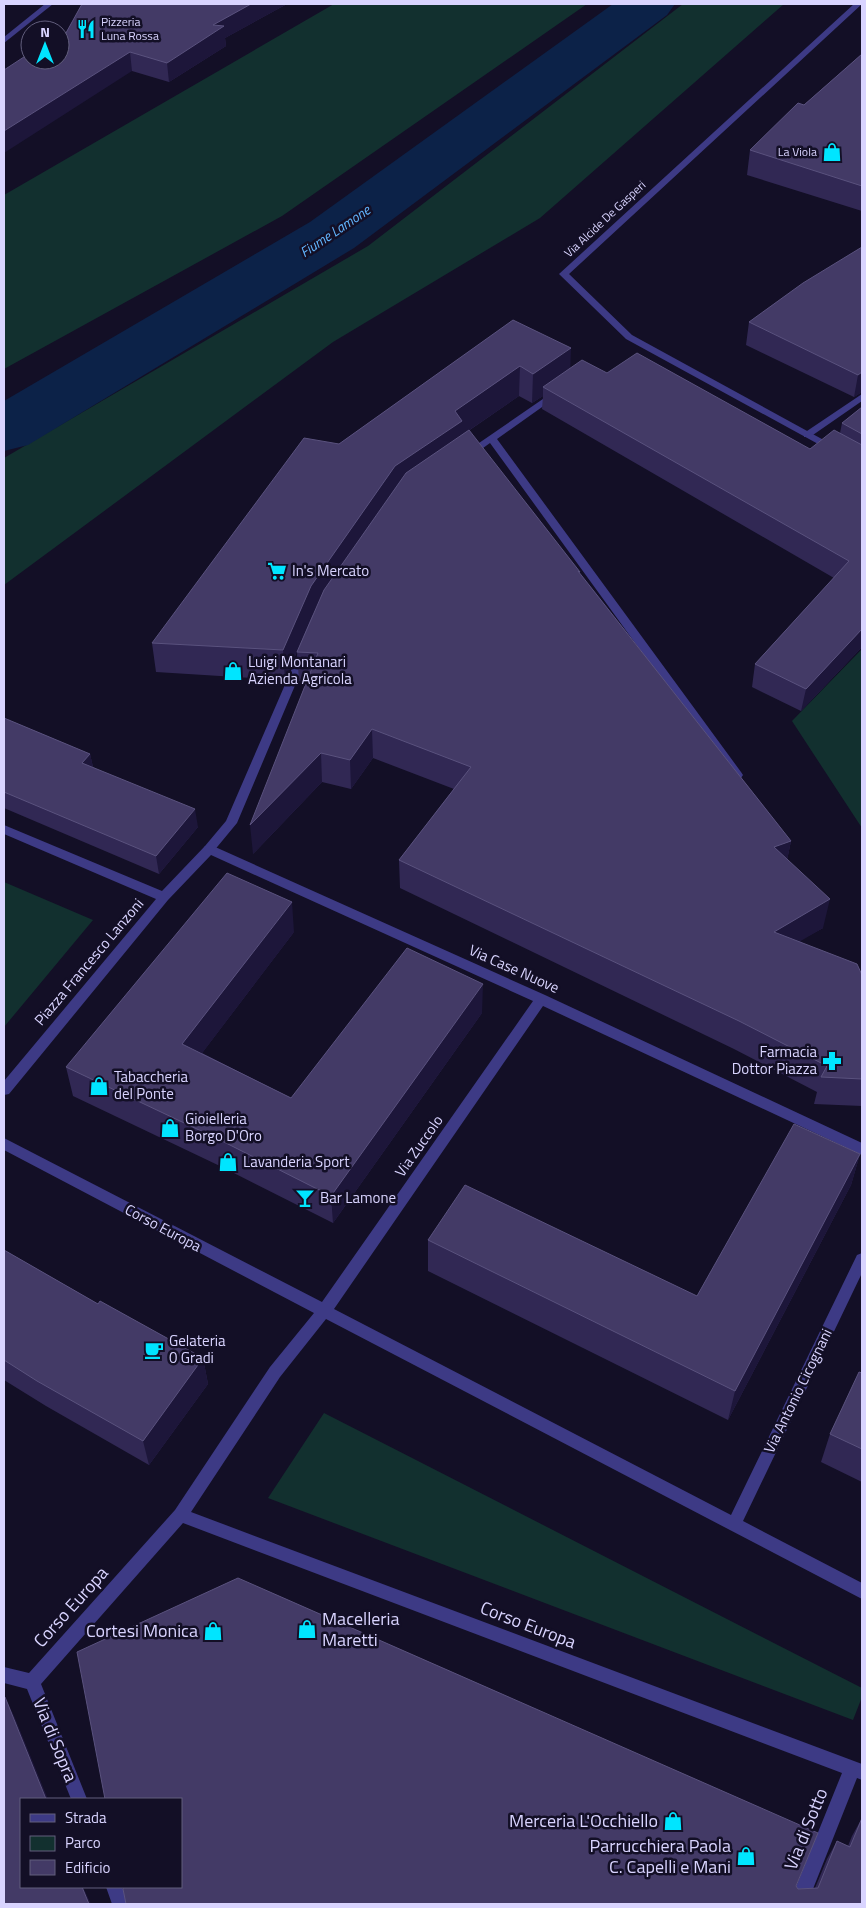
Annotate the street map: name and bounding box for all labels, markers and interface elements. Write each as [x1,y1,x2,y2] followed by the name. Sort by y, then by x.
[101,12,159,45] place label: Pizzeria Luna Rossa
[75,18,97,40] restaurant icon: Pizzeria Luna Rossa
[20,20,70,70] north arrow
[40,21,50,42] text: N
[821,141,843,163] shop icon: La Viola
[778,142,817,161] place label: La Viola
[560,176,650,262] street label: Via Alcide De Gasperi
[295,198,375,262] water label: Fiume Lamone
[292,559,369,582] place label: In's Mercato
[266,560,288,582] supermarket icon: In's Mercato
[248,650,352,690] place label: Luigi Montanari Azienda Agricola
[222,660,244,682] shop icon: Luigi Montanari Azienda Agricola
[28,893,149,1030] street label: Piazza Francesco Lanzoni
[465,938,563,999] street label: Via Case Nuove
[732,1040,817,1080] place label: Farmacia Dottor Piazza
[821,1050,843,1072] pharmacy icon: Farmacia Dottor Piazza
[114,1065,189,1105] place label: Tabaccheria del Ponte
[88,1075,110,1097] shop icon: Tabaccheria del Ponte
[185,1107,262,1147] place label: Gioielleria Borgo D'Oro
[389,1110,448,1181] street label: Via Zuccolo
[159,1117,181,1139] shop icon: Gioielleria Borgo D'Oro
[243,1150,350,1173] place label: Lavanderia Sport
[217,1151,239,1173] shop icon: Lavanderia Sport
[320,1186,396,1209] place label: Bar Lamone
[294,1187,316,1209] bar icon: Bar Lamone
[121,1198,206,1258] street label: Corso Europa
[757,1325,838,1457] street label: Via Antonio Cicognani
[169,1329,226,1369] place label: Gelateria 0 Gradi
[143,1339,165,1361] cafe icon: Gelateria 0 Gradi
[27,1560,114,1653] street label: Corso Europa
[476,1594,580,1655] street label: Corso Europa
[322,1605,400,1653] place label: Macelleria Maretti
[86,1617,198,1644] place label: Cortesi Monica
[296,1618,318,1640] shop icon: Macelleria Maretti
[202,1620,224,1642] shop icon: Cortesi Monica
[26,1694,85,1786] street label: Via di Sopra
[777,1784,834,1874] street label: Via di Sotto
[20,1798,182,1888] legend
[65,1806,107,1829] text: Strada
[509,1807,658,1834] place label: Merceria L'Occhiello
[662,1810,684,1832] shop icon: Merceria L'Occhiello
[65,1831,101,1854] text: Parco
[590,1832,731,1880] place label: Parrucchiera Paola C. Capelli e Mani
[735,1845,757,1867] shop icon: Parrucchiera Paola C. Capelli e Mani
[65,1856,110,1879] text: Edificio

